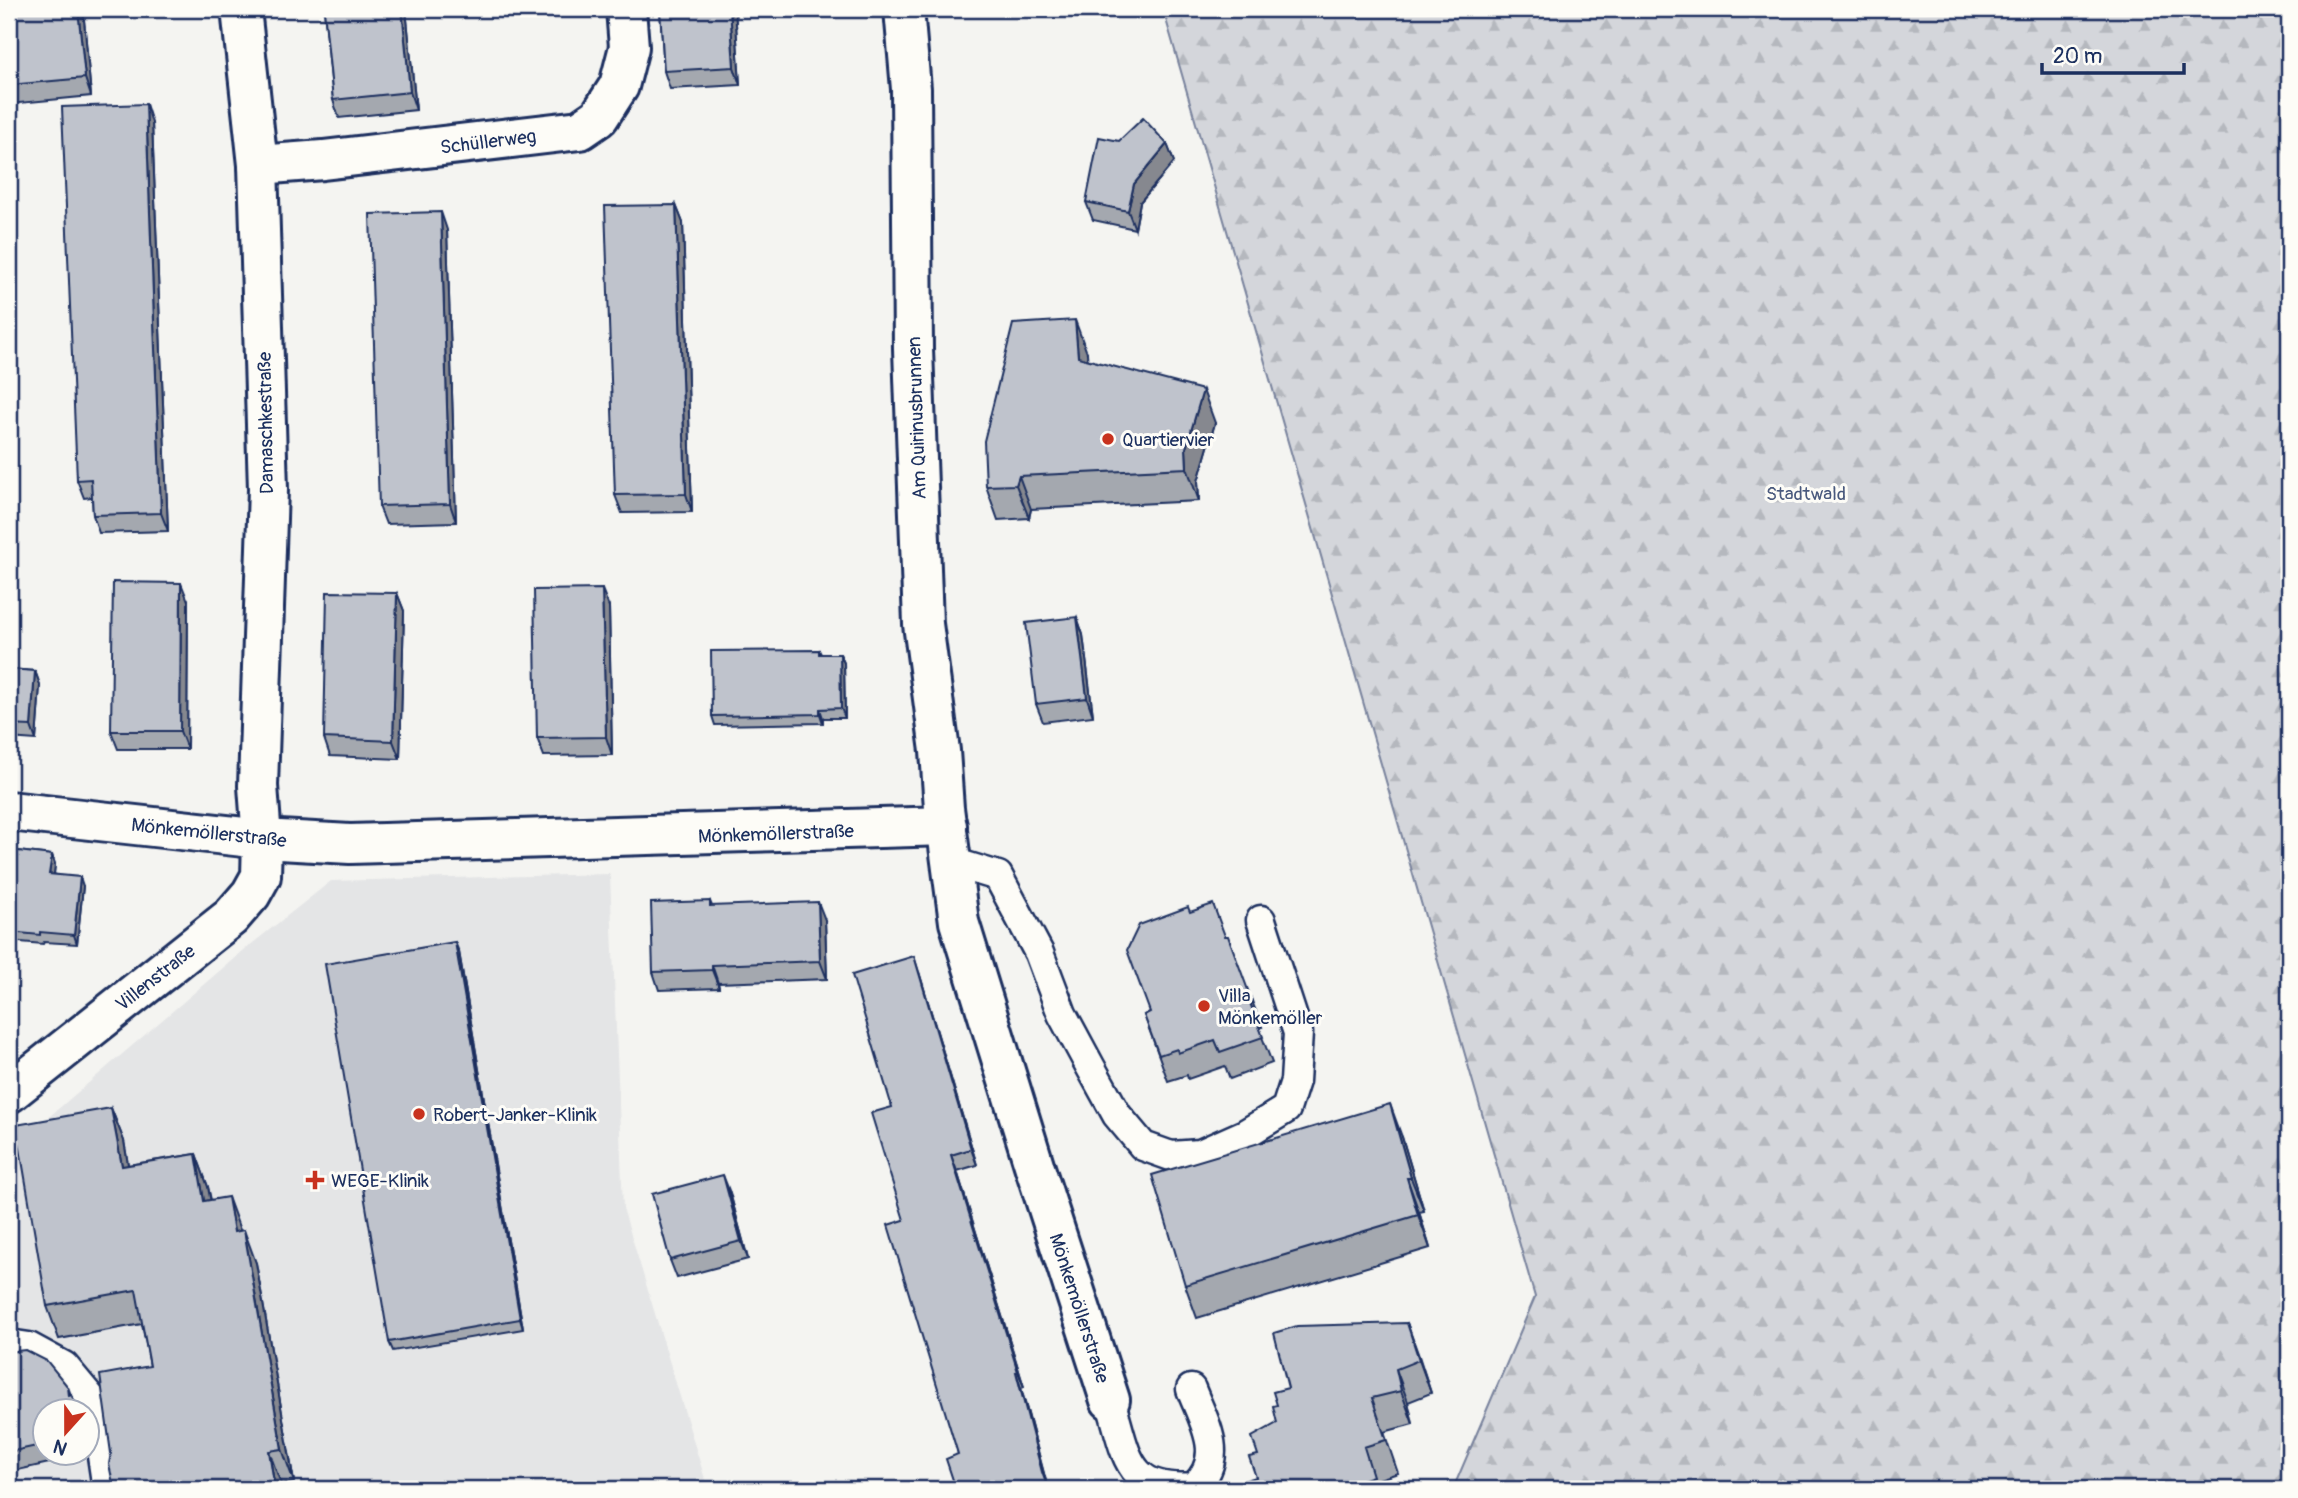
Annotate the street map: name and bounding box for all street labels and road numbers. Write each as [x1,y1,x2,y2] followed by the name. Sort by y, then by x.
[439,124,537,160] street label: Schüllerweg
[902,336,932,500] street label: Am Quirinusbrunnen
[253,351,279,494] street label: Damaschkestraße
[130,813,288,853] street label: Mönkemöllerstraße
[698,819,855,849] street label: Mönkemöllerstraße
[111,939,201,1016] street label: Villenstraße
[1044,1230,1115,1387] street label: Mönkemöllerstraße

